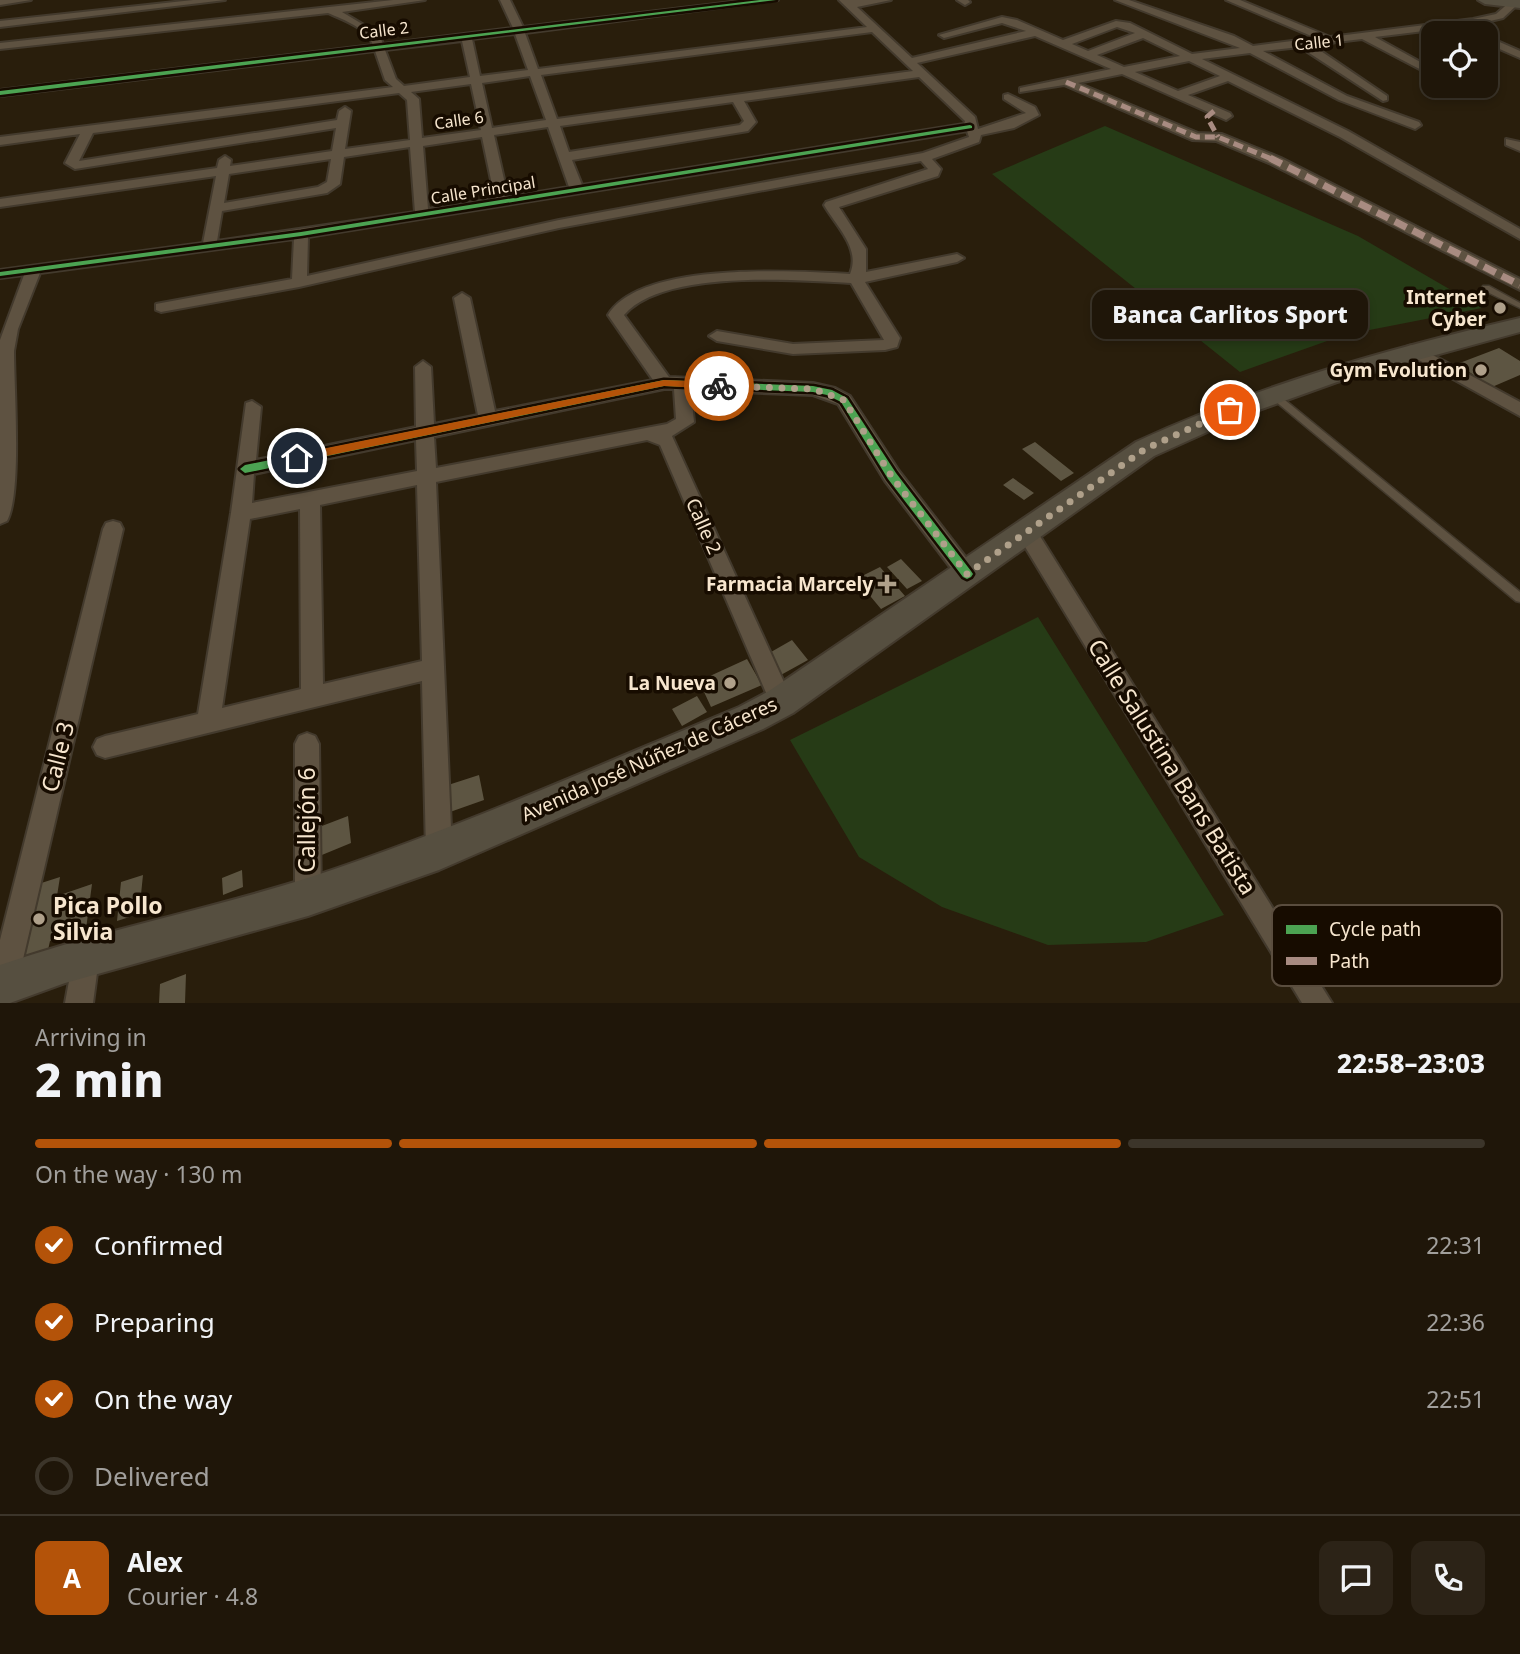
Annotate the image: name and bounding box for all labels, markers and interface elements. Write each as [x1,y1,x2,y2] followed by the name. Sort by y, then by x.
[358,16,410,44] street label: Calle 2
[1421,21,1498,98] map controls
[1421,21,1498,98] button: locate
[1293,28,1345,56] street label: Calle 1
[433,106,485,134] street label: Calle 6
[429,171,537,209] street label: Calle Principal
[1406,284,1486,332] place label: Internet Cyber
[1092,291,1368,340] callout: Banca Carlitos Sport
[1112,298,1348,330] text: Banca Carlitos Sport
[1492,300,1508,316] marker: Internet Cyber
[684,351,754,421] courier
[1329,357,1467,383] place label: Gym Evolution
[1473,362,1489,378] marker: Gym Evolution
[700,367,738,405] icon: bike
[1200,380,1260,440] pin
[1211,391,1249,429] icon: bag
[267,428,327,488] pin
[278,439,316,477] icon: home
[680,494,728,558] street label: Calle 2
[706,571,873,597] place label: Farmacia Marcely
[879,576,895,592] marker: Farmacia Marcely
[1081,633,1265,900] street label: Calle Salustina Bans Batista
[628,670,716,696] place label: La Nueva
[722,675,738,691] marker: La Nueva
[517,691,781,827] street label: Avenida José Núñez de Cáceres
[33,718,81,795] street label: Calle 3
[290,767,322,873] street label: Callejón 6
[53,889,163,947] place label: Pica Pollo Silvia
[1272,905,1502,986] legend
[31,911,47,927] marker: Pica Pollo Silvia
[1329,916,1421,942] text: Cycle path
[1329,948,1370,974] text: Path
[35,1021,147,1053] text: Arriving in
[1337,1045,1485,1081] text: 22:58–23:03
[35,1048,164,1110] text: 2 min
[35,1158,242,1190] text: On the way · 130 m
[35,1226,73,1264] icon: check
[94,1227,224,1263] text: Confirmed
[1426,1229,1485,1261] text: 22:31
[35,1303,73,1341] icon: check
[94,1304,215,1340] text: Preparing
[1426,1306,1485,1338] text: 22:36
[35,1380,73,1418] icon: check
[94,1381,232,1417] text: On the way
[1426,1383,1485,1415] text: 22:51
[94,1458,210,1494] text: Delivered
[1319,1541,1393,1615] button: chat
[1411,1541,1485,1615] button: phone
[127,1544,183,1580] text: Alex
[63,1560,81,1596] text: A
[127,1580,258,1612] text: Courier · 4.8

